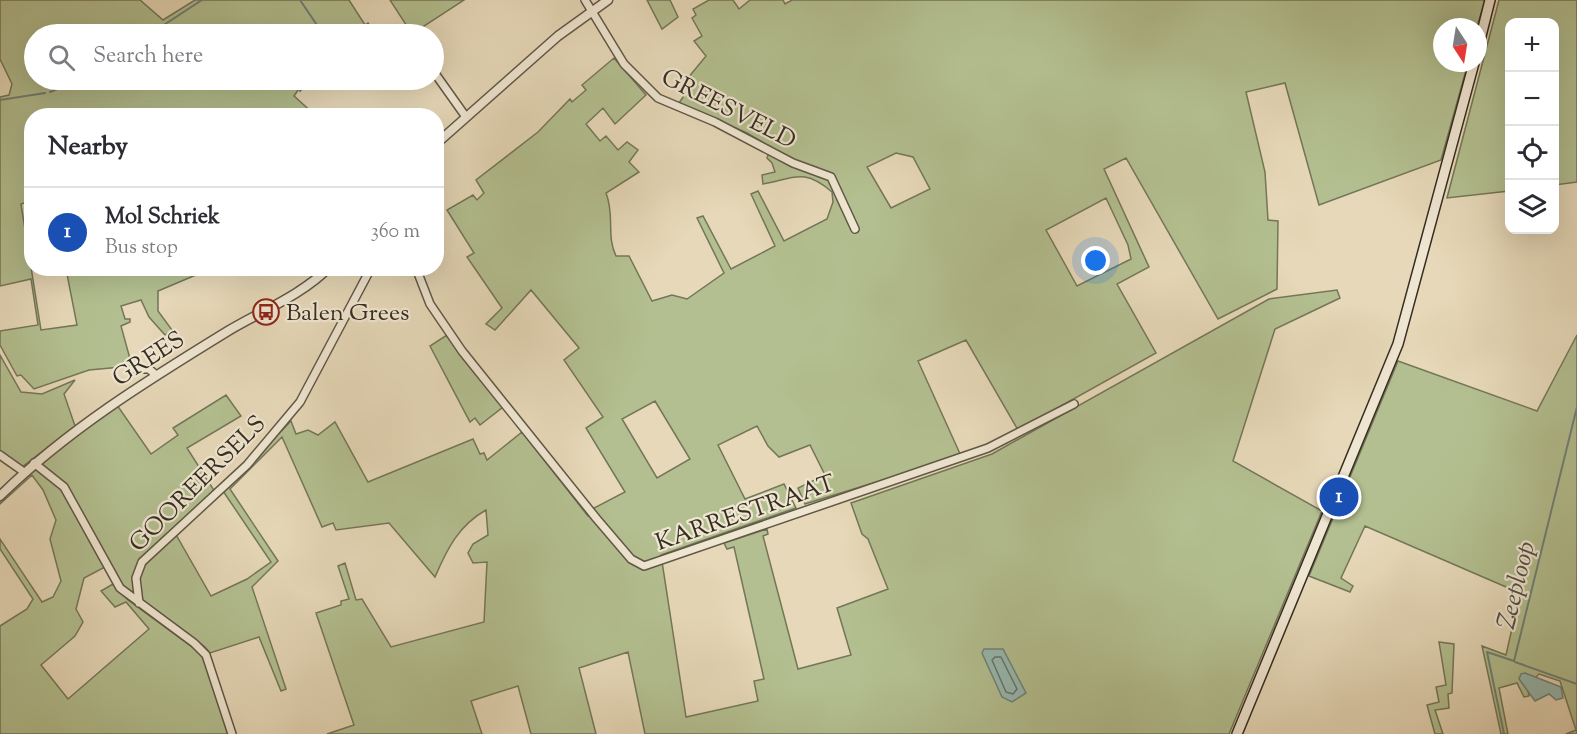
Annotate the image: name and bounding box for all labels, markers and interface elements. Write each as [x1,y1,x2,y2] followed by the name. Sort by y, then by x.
[1433,18,1487,72] north arrow
[1505,18,1559,234] map controls
[1505,18,1559,72] button: +
[24,24,444,90] search box
[45,41,78,74] icon: search
[93,41,203,73] text: Search here
[655,61,801,158] street label: GREESVELD
[1505,72,1559,126] button: −
[1505,126,1559,180] button: locate
[48,129,128,166] text: Nearby
[1505,180,1559,234] button: layers
[105,202,220,234] text: Mol Schriek
[64,218,71,247] text: 1
[371,218,420,247] text: 360 m
[105,234,178,263] text: Bus stop
[1081,246,1110,275] your location
[251,297,281,327] bus stop icon: Balen Grees
[286,297,410,331] place label: Balen Grees
[106,324,192,396] street label: GREES
[122,408,275,561] street label: GOOREERSELS
[651,467,840,561] street label: KARRESTRAAT
[1320,474,1358,520] pin: 1
[1489,538,1546,634] water label: Zeeploop

